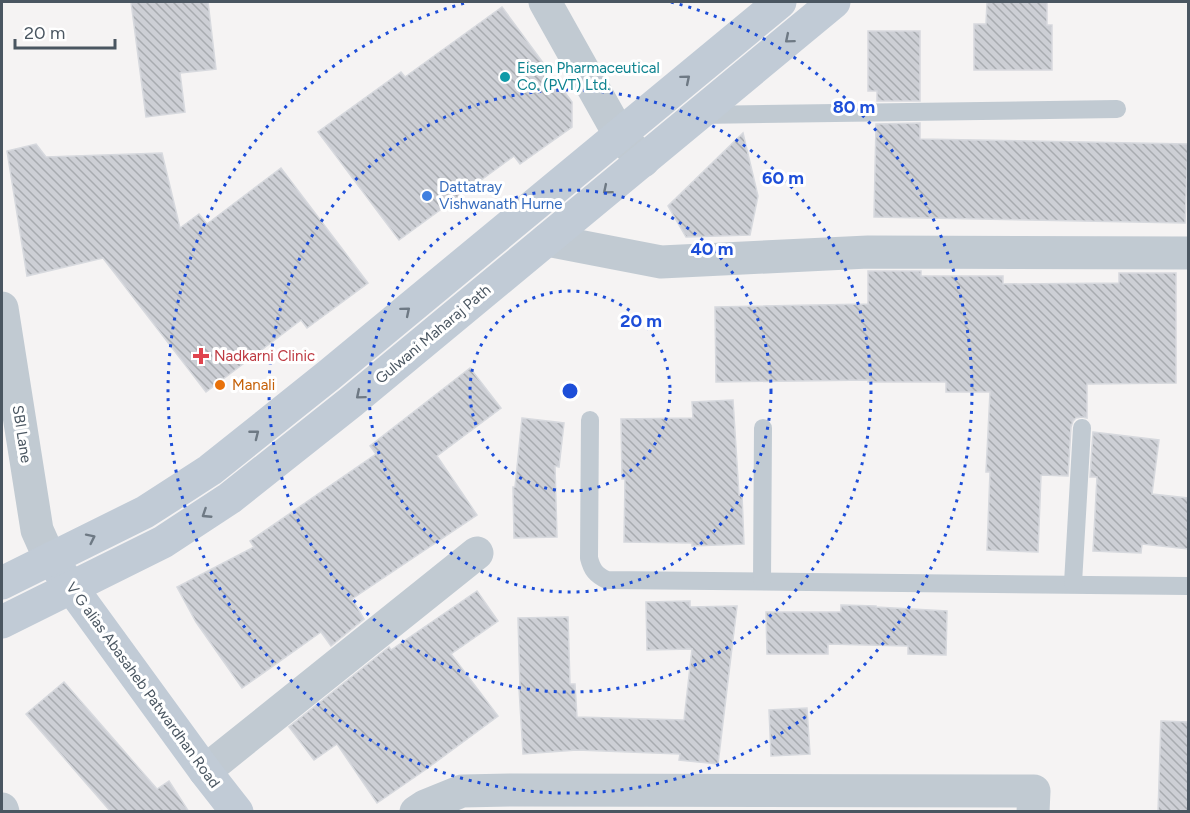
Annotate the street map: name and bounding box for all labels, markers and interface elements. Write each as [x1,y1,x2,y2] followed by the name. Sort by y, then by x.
[15,12,116,50] scale bar
[24,22,65,44] text: 20 m
[785,31,796,42] one-way arrow
[517,59,660,94] place label: Eisen Pharmaceutical Co. (PVT) Ltd.
[498,70,512,84] marker: Eisen Pharmaceutical Co. (PVT) Ltd.
[679,75,690,86] one-way arrow
[833,96,875,118] text: 80 m
[762,167,804,189] text: 60 m
[439,178,562,213] place label: Dattatray Vishwanath Hurne
[603,183,614,194] one-way arrow
[420,189,434,203] marker: Dattatray Vishwanath Hurne
[690,238,734,260] text: 40 m
[372,281,494,387] street label: Gulwani Maharaj Path
[399,307,410,318] one-way arrow
[620,310,662,332] text: 20 m
[192,347,210,365] marker: Nadkarni Clinic
[214,347,315,365] place label: Nadkarni Clinic
[232,376,275,394] place label: Manali
[213,378,227,392] marker: Manali
[560,381,580,401] centre of rings
[356,388,367,399] one-way arrow
[9,404,35,464] street label: SBI Lane
[248,430,259,441] one-way arrow
[201,507,212,518] one-way arrow
[85,534,96,546] one-way arrow
[62,579,224,791] street label: V G alias Abasaheb Patwardhan Road

